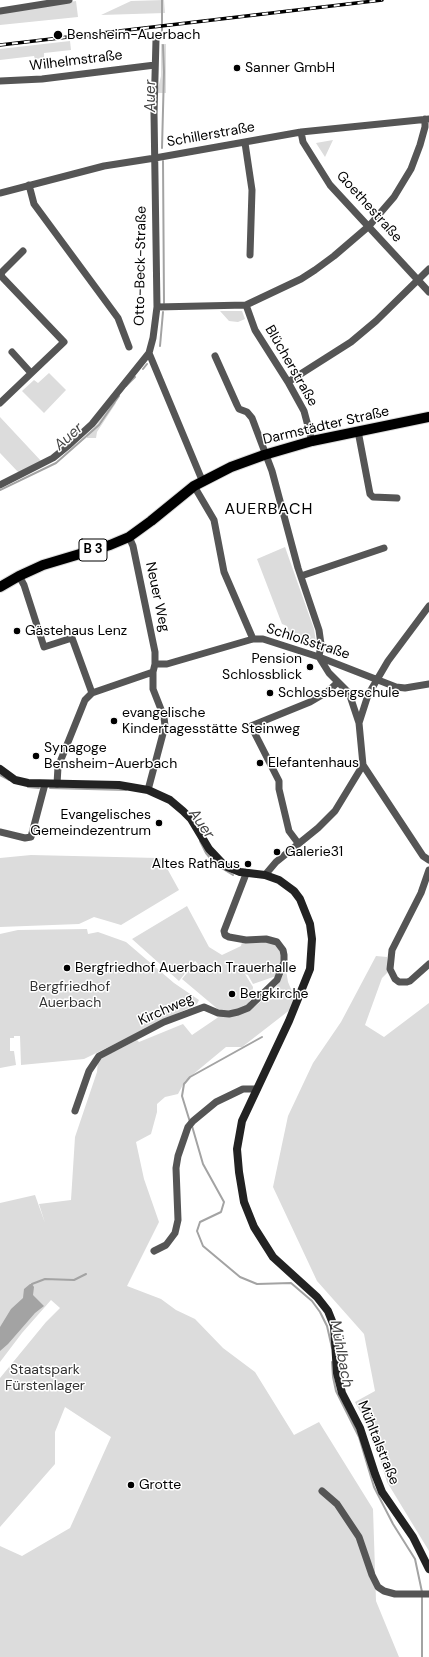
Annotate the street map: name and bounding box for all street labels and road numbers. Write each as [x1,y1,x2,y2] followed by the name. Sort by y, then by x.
[29,47,123,75] street label: Wilhelmstraße
[166,119,256,151] street label: Schillerstraße
[333,168,405,246] street label: Goethestraße
[132,206,150,326] street label: Otto-Beck-Straße
[261,322,321,410] street label: Blücherstraße
[261,403,391,449] street label: Darmstädter Straße
[79,539,107,561] road number: B 3
[141,560,173,634] street label: Neuer Weg
[264,621,352,663] street label: Schloßstraße
[136,990,196,1030] street label: Kirchweg
[354,1398,402,1488] street label: Mühltalstraße

